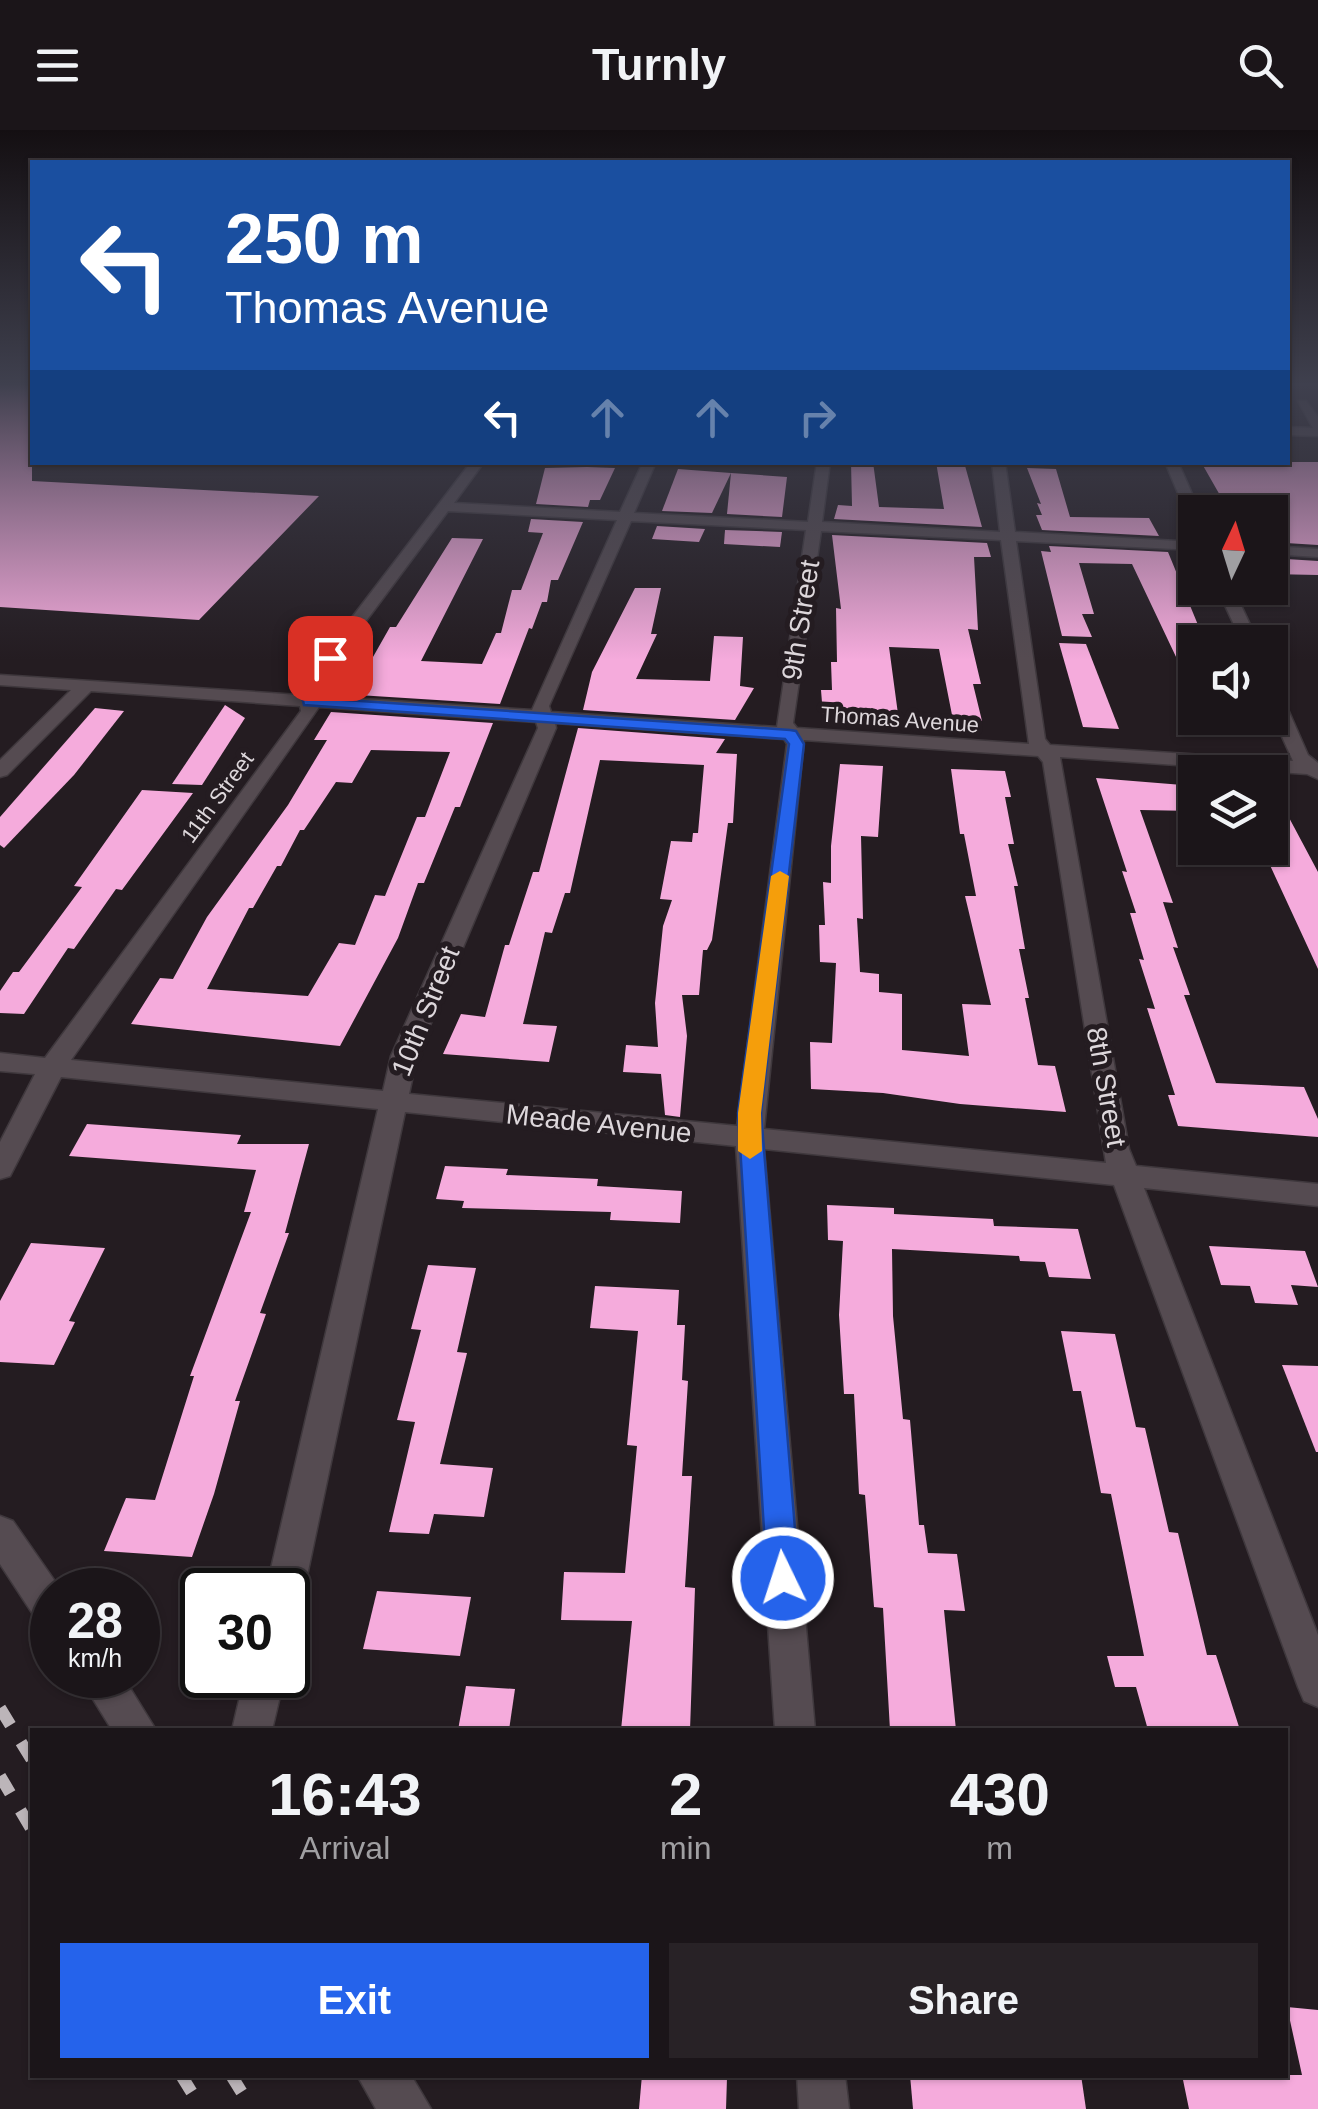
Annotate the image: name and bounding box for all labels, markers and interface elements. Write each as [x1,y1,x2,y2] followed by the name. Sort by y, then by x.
[30,38,85,93] icon: menu
[1233,38,1288,93] icon: search
[592,39,726,90] text: Turnly
[60,200,190,330] icon: left
[225,200,423,278] text: 250 m
[225,282,549,333] text: Thomas Avenue
[475,390,530,445] icon: left
[580,390,635,445] icon: ahead
[685,390,740,445] icon: ahead
[790,390,845,445] icon: right
[1178,495,1288,605] north arrow
[1178,495,1288,865] map controls
[776,557,825,682] street label: 9th Street
[288,616,373,701] pin
[1178,625,1288,735] button: sound
[303,631,358,686] icon: arrive
[820,701,980,737] street label: Thomas Avenue
[176,747,259,848] street label: 11th Street
[1178,755,1288,865] button: layers
[385,942,466,1080] street label: 10th Street
[1081,1025,1132,1150] street label: 8th Street
[505,1098,693,1149] street label: Meade Avenue
[731,1526,835,1630] position arrow
[180,1568,310,1698] speed limit sign: 30
[67,1593,123,1649] text: 28
[68,1644,122,1672] text: km/h
[268,1761,422,1828] text: 16:43
[669,1761,702,1828] text: 2
[950,1761,1050,1828] text: 430
[300,1830,390,1866] text: Arrival
[660,1830,711,1866] text: min
[986,1830,1013,1866] text: m
[60,1943,649,2058] button: Exit
[669,1943,1258,2058] button: Share

